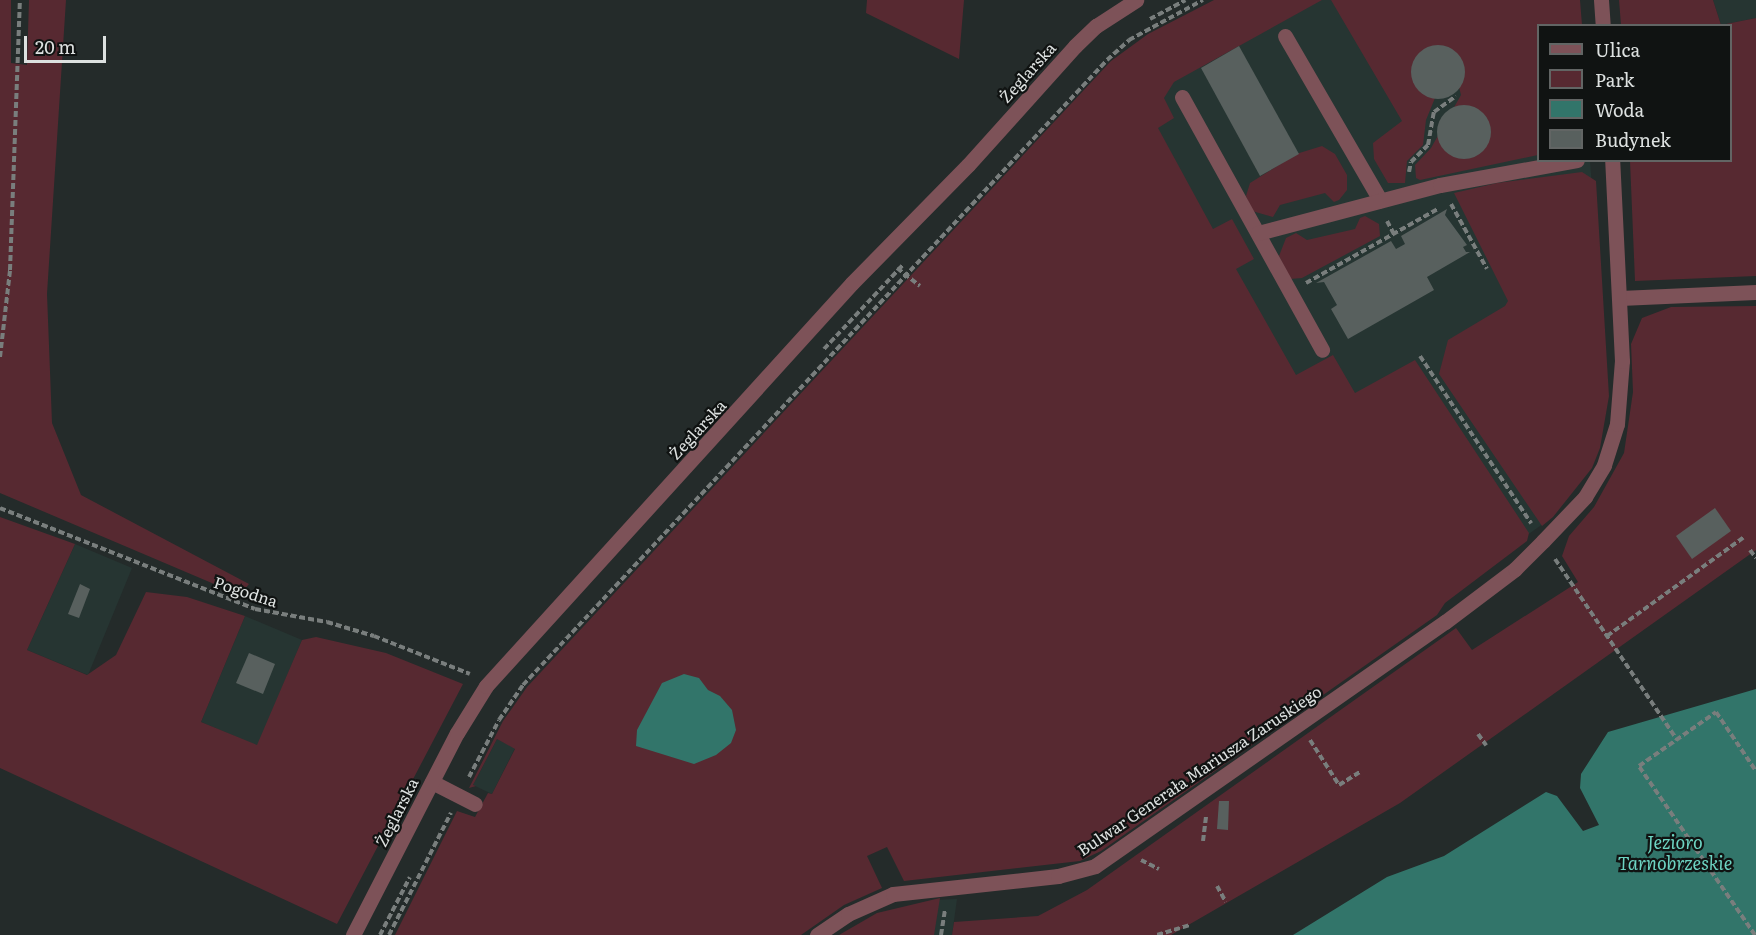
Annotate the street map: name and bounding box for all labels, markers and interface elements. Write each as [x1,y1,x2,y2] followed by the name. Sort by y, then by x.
[27,24,110,62] scale bar
[1537,24,1732,162] legend
[35,33,76,60] text: 20 m
[1595,36,1640,63] text: Ulica
[995,38,1059,106] street label: Żeglarska
[1595,66,1634,93] text: Park
[1595,96,1644,123] text: Woda
[1595,126,1671,153] text: Budynek
[665,395,729,463] street label: Żeglarska
[212,572,280,610] street label: Pogodna
[1073,681,1325,859] street label: Bulwar Generała Mariusza Zaruskiego
[371,774,421,850] street label: Żeglarska
[1618,832,1732,874] water label: Jezioro Tarnobrzeskie

